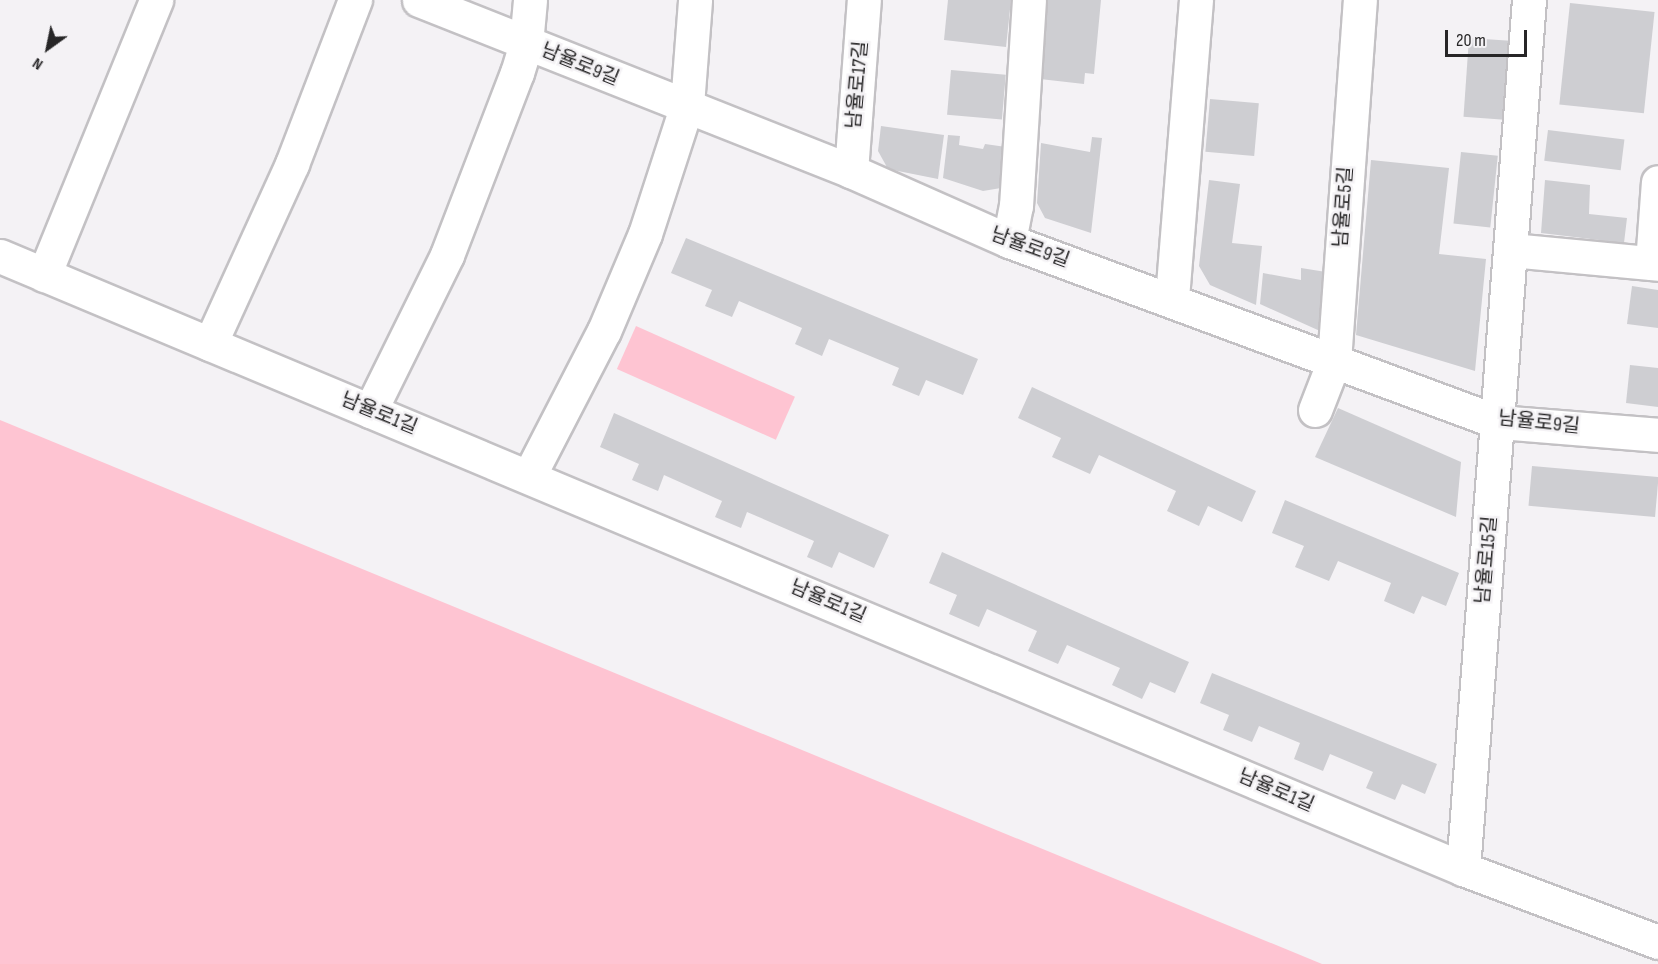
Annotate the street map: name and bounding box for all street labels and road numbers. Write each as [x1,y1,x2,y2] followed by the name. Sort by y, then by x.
[537,38,623,92] street label: 남율로9길
[842,40,874,130] street label: 남율로17길
[1329,165,1359,249] street label: 남율로5길
[987,223,1073,273] street label: 남율로9길
[337,388,421,440] street label: 남율로1길
[1497,407,1581,439] street label: 남율로9길
[1471,515,1503,605] street label: 남율로15길
[786,575,870,629] street label: 남율로1길
[1234,764,1318,818] street label: 남율로1길

